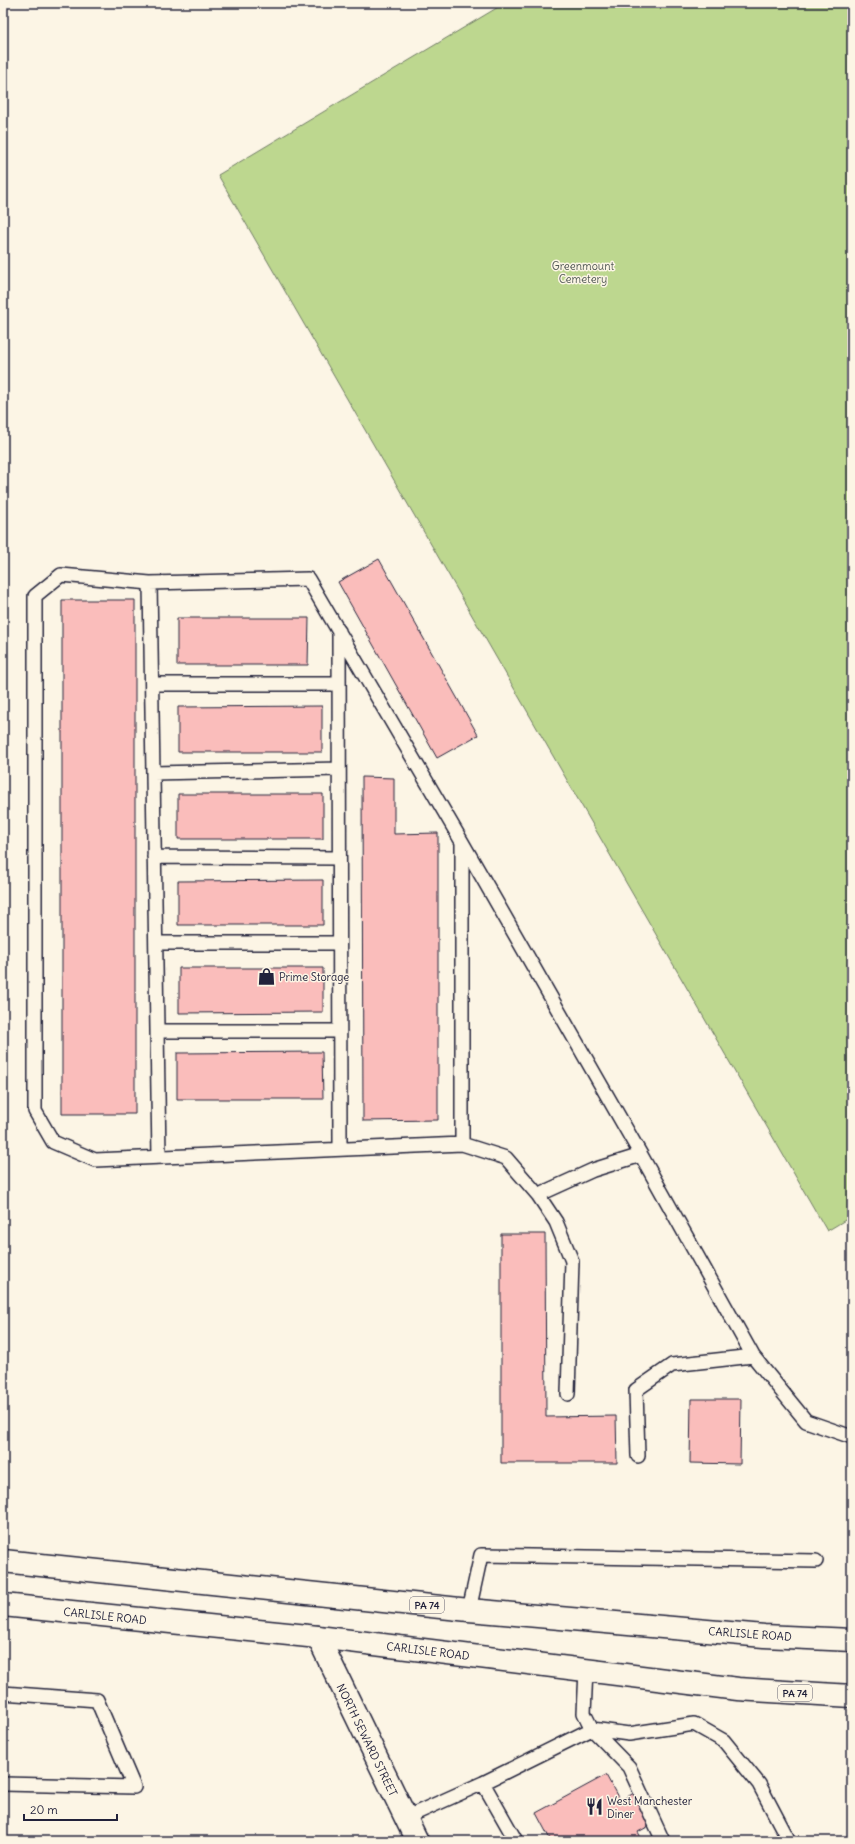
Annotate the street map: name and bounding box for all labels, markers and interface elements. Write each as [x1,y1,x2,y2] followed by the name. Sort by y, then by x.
[552,259,615,286] park label: Greenmount Cemetery
[256,967,276,987] shop icon: Prime Storage
[279,970,349,984] place label: Prime Storage
[410,1597,444,1613] road number: PA 74
[63,1605,147,1627] street label: CARLISLE ROAD
[708,1624,792,1644] street label: CARLISLE ROAD
[386,1639,471,1663] street label: CARLISLE ROAD
[334,1681,400,1799] street label: NORTH SEWARD STREET
[778,1685,812,1701] road number: PA 74
[607,1794,693,1821] place label: West Manchester Diner
[24,1796,117,1822] scale bar
[584,1797,604,1817] restaurant icon: West Manchester Diner
[30,1802,58,1817] text: 20 m

